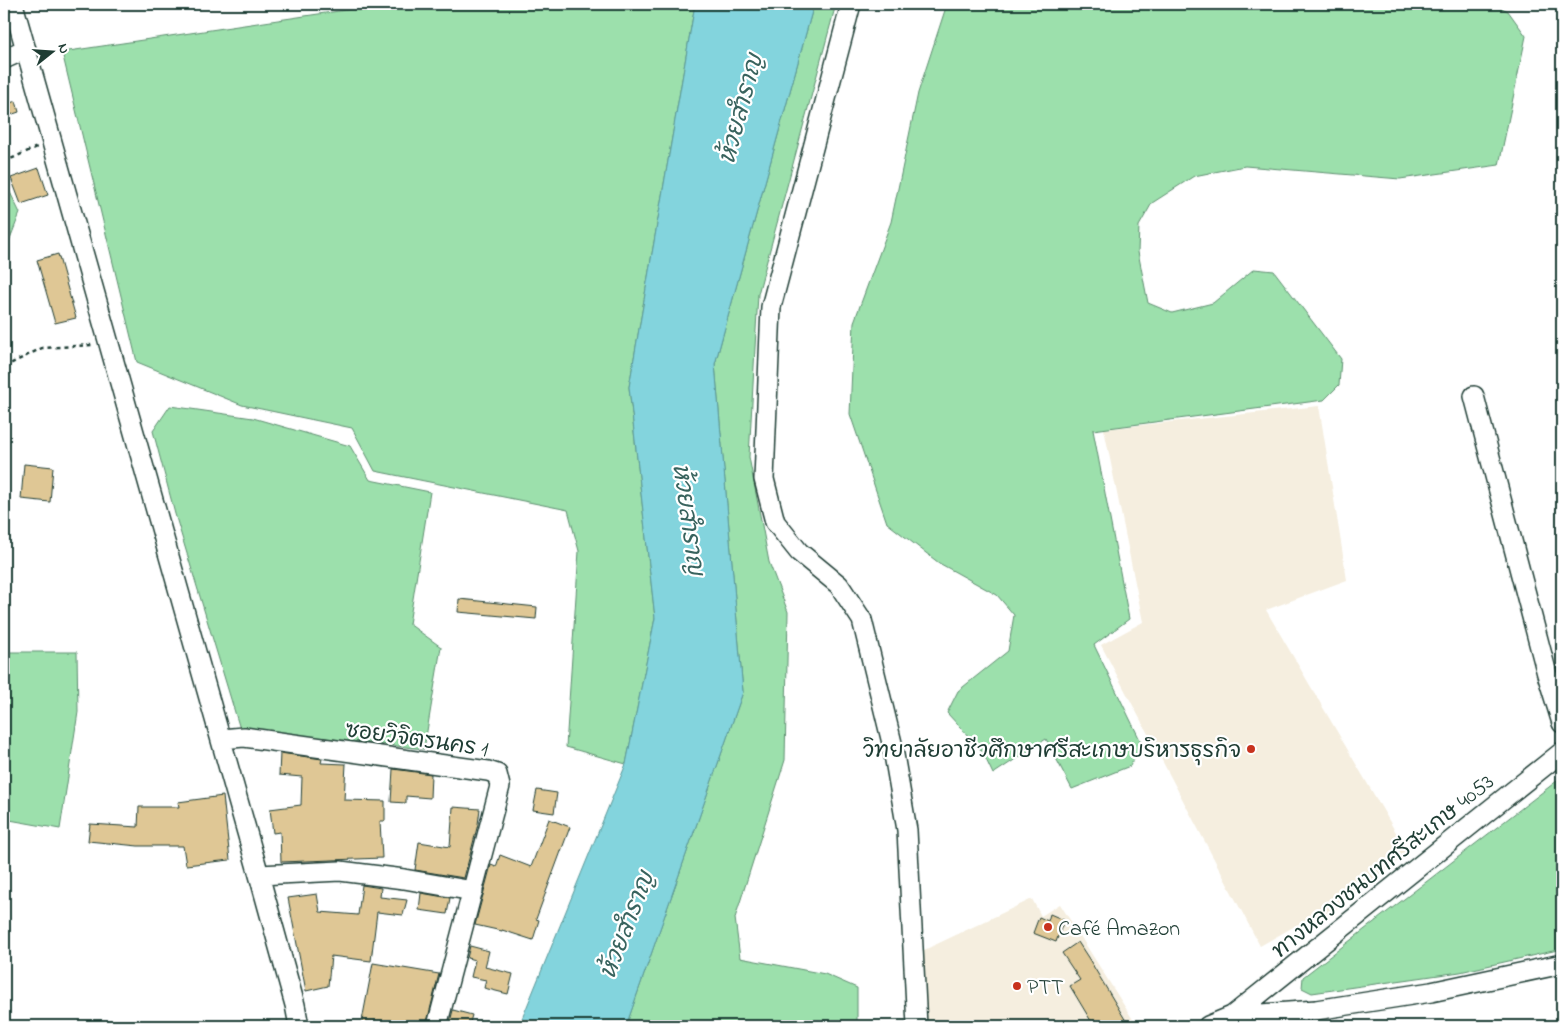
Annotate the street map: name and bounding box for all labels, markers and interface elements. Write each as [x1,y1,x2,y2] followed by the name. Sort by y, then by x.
[28,28,78,78] north arrow
[52,41,74,56] text: N
[711,48,774,168] water label: ห้วยสำราญ
[661,461,712,580] water label: ห้วยสำราญ
[343,715,490,767] street label: ซอยวิจิตรนคร 1
[863,736,1241,768] place label: วิทยาลัยอาชีวศึกษาศรีสะเกษบริหารธุรกิจ
[1245,743,1257,755] marker: วิทยาลัยอาชีวศึกษาศรีสะเกษบริหารธุรกิจ
[1266,767,1502,967] street label: ทางหลวงชนบทศรีสะเกษ 4053
[592,865,666,985] water label: ห้วยสำราญ
[1058,914,1180,946] place label: Café Amazon
[1042,921,1054,933] marker: Café Amazon
[1027,973,1064,1005] place label: PTT
[1011,980,1023,992] marker: PTT

